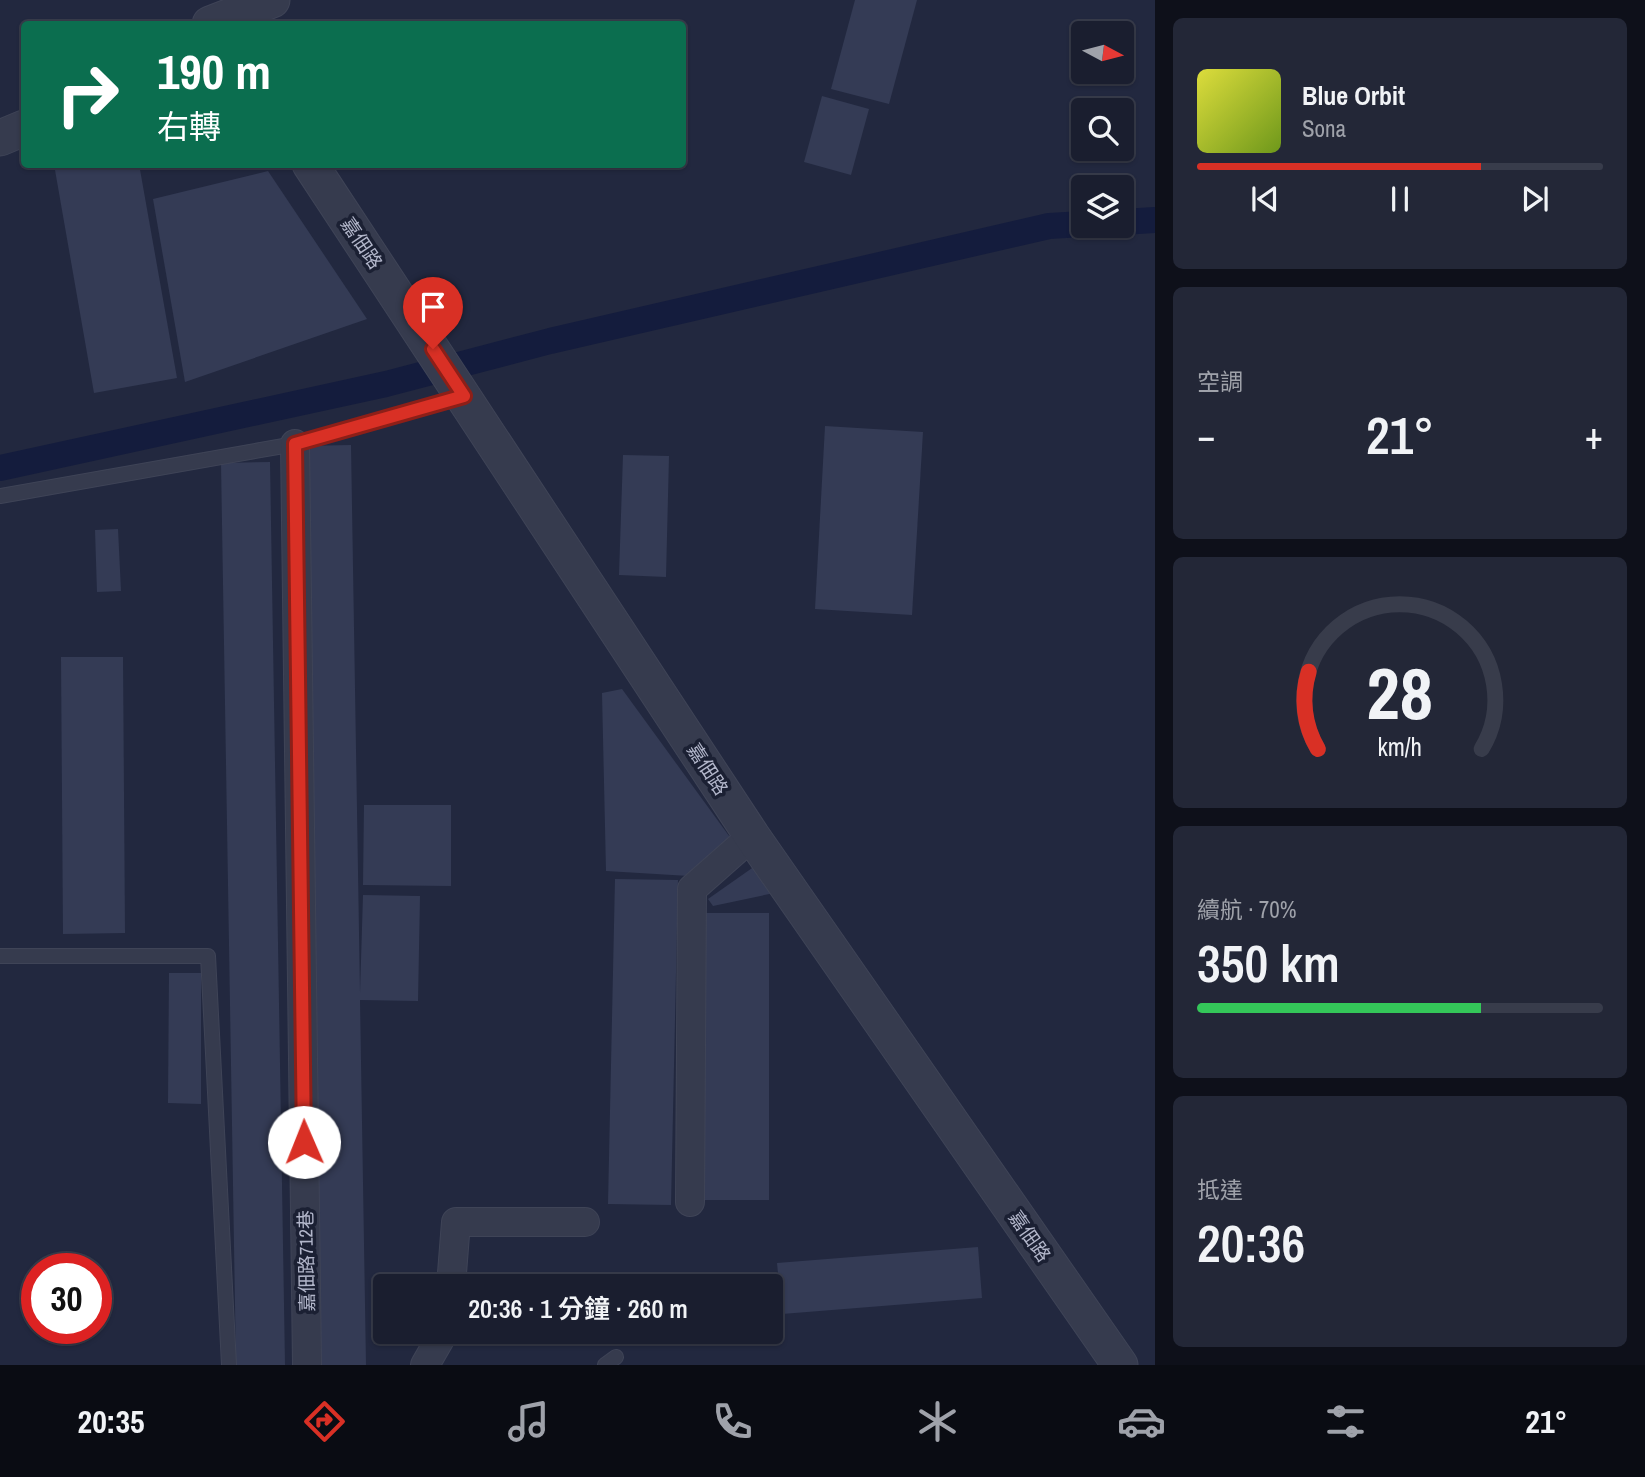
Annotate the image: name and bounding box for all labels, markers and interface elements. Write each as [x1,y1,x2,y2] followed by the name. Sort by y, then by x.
[1071,21,1134,84] north arrow
[1071,21,1134,238] map controls
[157,38,271,104] text: 190 m
[42,49,133,140] icon: right
[1302,78,1405,113] text: Blue Orbit
[1071,98,1134,161] button: search
[157,105,221,148] text: 右轉
[1302,113,1346,144] text: Sona
[1071,175,1134,238] button: layers
[1246,180,1284,218] icon: previous
[1381,180,1419,218] icon: pause
[1516,180,1554,218] icon: next
[335,212,389,274] street label: 嘉佃路
[403,277,463,349] pin
[414,288,452,326] icon: arrive
[1197,366,1243,397] text: 空調
[1366,400,1434,470] text: 21°
[1197,410,1215,461] text: −
[1585,410,1603,461] text: +
[1367,644,1433,742] text: 28
[1378,729,1422,763] text: km/h
[682,738,734,800] street label: 嘉佃路
[1197,894,1296,925] text: 續航 · 70%
[1197,928,1340,998] text: 350 km
[267,1105,341,1179] position arrow
[1197,1174,1243,1205] text: 抵達
[1003,1205,1057,1267] street label: 嘉佃路
[1197,1208,1305,1278] text: 20:36
[292,1210,320,1312] street label: 嘉佃路712巷
[21,1253,112,1344] speed limit sign: 30
[468,1291,688,1326] text: 20:36 · 1 分鐘 · 260 m
[300,1397,349,1446] icon: directions
[504,1397,553,1446] icon: music
[708,1397,757,1446] icon: phone
[913,1397,962,1446] icon: climate
[1117,1397,1166,1446] icon: car
[1321,1397,1370,1446] icon: filters
[78,1400,145,1443] text: 20:35
[1525,1400,1567,1443] text: 21°

